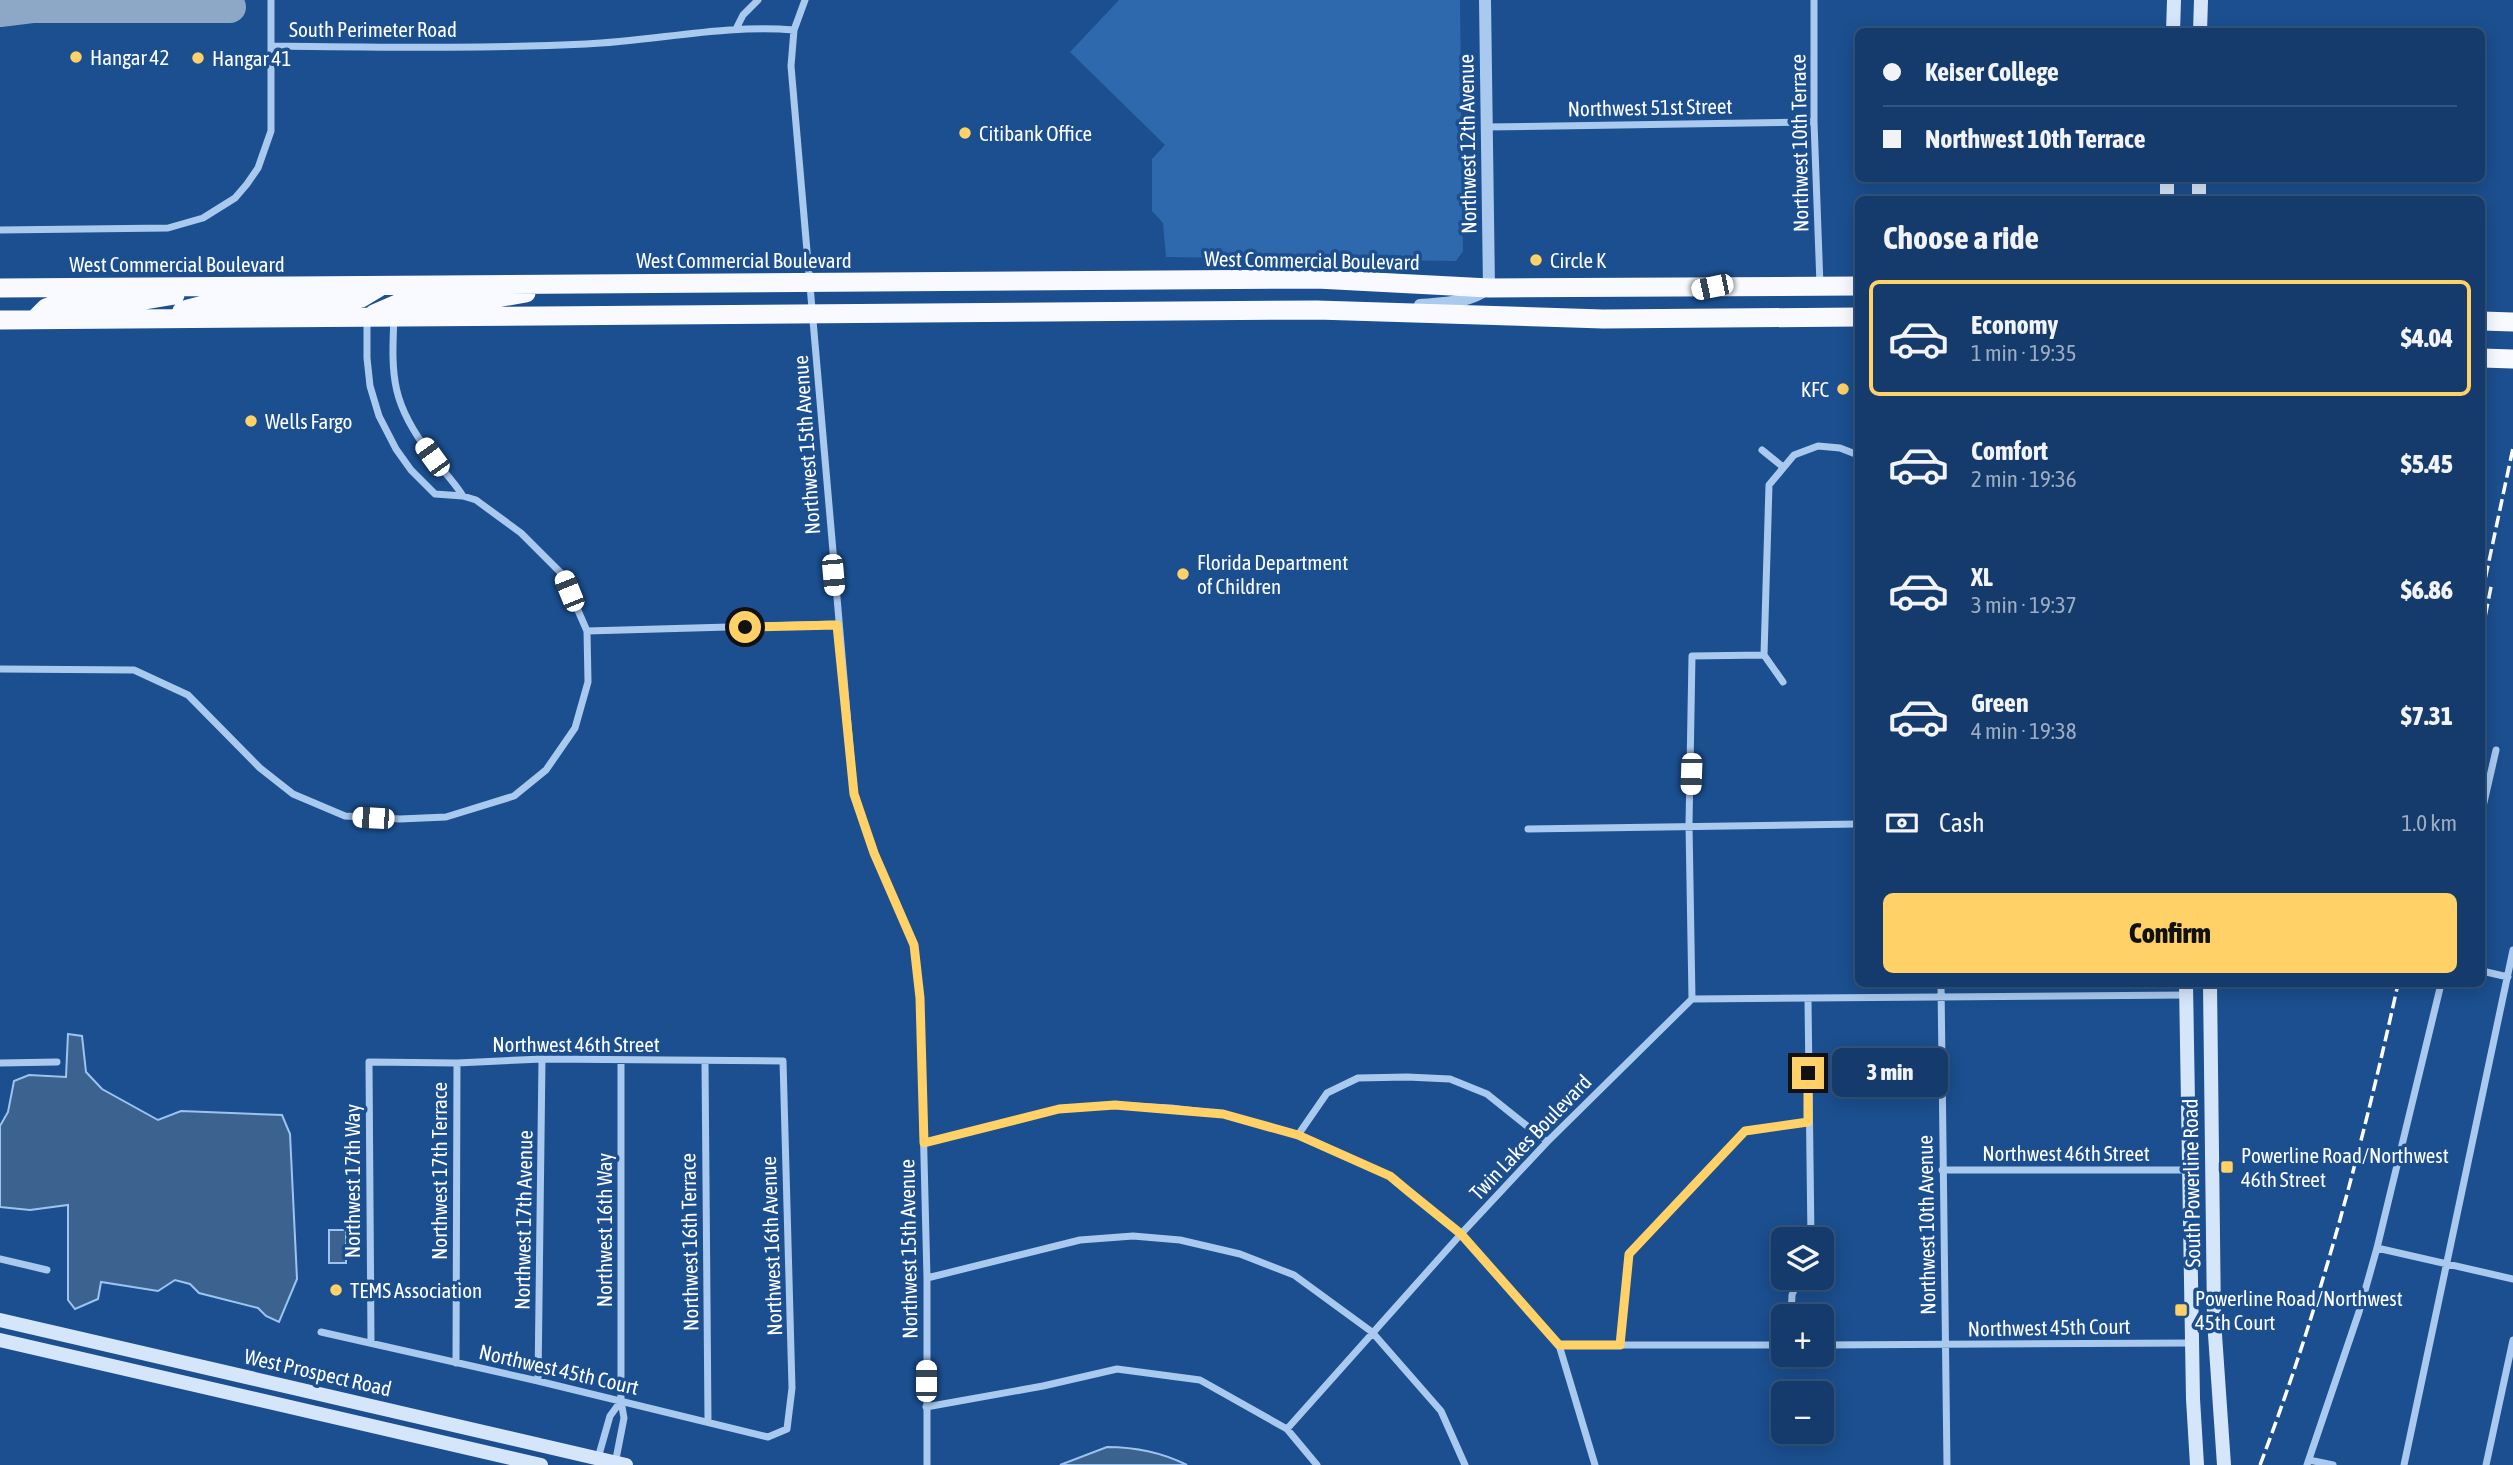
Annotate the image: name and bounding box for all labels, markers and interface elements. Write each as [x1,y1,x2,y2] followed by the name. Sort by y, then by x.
[289,17,457,41] street label: South Perimeter Road
[90,45,169,69] place label: Hangar 42
[212,46,291,70] place label: Hangar 41
[68,49,84,65] marker: Hangar 42
[190,50,206,66] marker: Hangar 41
[1453,54,1481,234] street label: Northwest 12th Avenue
[1785,54,1813,232] street label: Northwest 10th Terrace
[1925,57,2059,87] text: Keiser College
[1567,94,1733,120] street label: Northwest 51st Street
[979,121,1092,145] place label: Citibank Office
[1925,124,2145,154] text: Northwest 10th Terrace
[957,125,973,141] marker: Citibank Office
[1883,219,2039,256] text: Choose a ride
[1204,246,1420,274] street label: West Commercial Boulevard
[636,248,852,272] street label: West Commercial Boulevard
[1550,248,1607,272] place label: Circle K
[69,252,285,276] street label: West Commercial Boulevard
[1528,252,1544,268] marker: Circle K
[1690,272,1735,302] car
[1887,307,1950,370] icon: car
[1971,310,2058,340] text: Economy
[2401,323,2453,353] text: $4.04
[1971,340,2077,366] text: 1 min · 19:35
[788,355,824,535] street label: Northwest 15th Avenue
[1801,377,1830,401] place label: KFC
[1835,381,1851,397] marker: KFC
[265,409,352,433] place label: Wells Fargo
[243,413,259,429] marker: Wells Fargo
[1887,433,1950,496] icon: car
[412,434,453,480] car
[1971,436,2048,466] text: Comfort
[2401,449,2453,479] text: $5.45
[1971,466,2077,492] text: 2 min · 19:36
[1197,550,1348,598] place label: Florida Department of Children
[821,553,846,597] car
[1887,559,1950,622] icon: car
[1971,562,1993,592] text: XL
[1175,566,1191,582] marker: Florida Department of Children
[552,568,587,614] car
[2401,575,2453,605] text: $6.86
[1971,592,2077,618] text: 3 min · 19:37
[729,611,761,643] route start
[1887,685,1950,748] icon: car
[1971,688,2029,718] text: Green
[2401,701,2453,731] text: $7.31
[1971,718,2077,744] text: 4 min · 19:38
[1680,753,1703,795] car
[1883,804,1921,842] icon: cash
[352,806,395,830] car
[1939,808,1985,838] text: Cash
[2401,810,2457,836] text: 1.0 km
[1883,893,2457,973] button: Confirm
[492,1032,660,1056] street label: Northwest 46th Street
[1832,1048,1948,1098] callout: 3 min
[1792,1057,1824,1089] route end
[1867,1059,1913,1085] text: 3 min
[1464,1070,1596,1204] street label: Twin Lakes Boulevard
[427,1082,451,1260] street label: Northwest 17th Terrace
[2178,1098,2204,1268] street label: South Powerline Road
[340,1103,364,1258] street label: Northwest 17th Way
[509,1130,537,1310] street label: Northwest 17th Avenue
[1912,1135,1940,1315] street label: Northwest 10th Avenue
[1982,1141,2150,1165] street label: Northwest 46th Street
[2241,1143,2449,1191] place label: Powerline Road/Northwest 46th Street
[592,1152,616,1307] street label: Northwest 16th Way
[675,1153,703,1331] street label: Northwest 16th Terrace
[756,1156,786,1336] street label: Northwest 16th Avenue
[894,1159,922,1339] street label: Northwest 15th Avenue
[2219,1159,2235,1175] marker: Powerline Road/Northwest 46th Street
[1771,1227,1834,1444] map controls
[1771,1227,1834,1290] button: layers
[350,1278,482,1302] place label: TEMS Association
[328,1282,344,1298] marker: TEMS Association
[2195,1286,2403,1334] place label: Powerline Road/Northwest 45th Court
[2173,1302,2189,1318] marker: Powerline Road/Northwest 45th Court
[1771,1304,1834,1367] button: +
[1967,1314,2131,1340] street label: Northwest 45th Court
[477,1339,641,1399] street label: Northwest 45th Court
[242,1343,394,1401] street label: West Prospect Road
[916,1360,937,1402] car
[1771,1381,1834,1444] button: −

